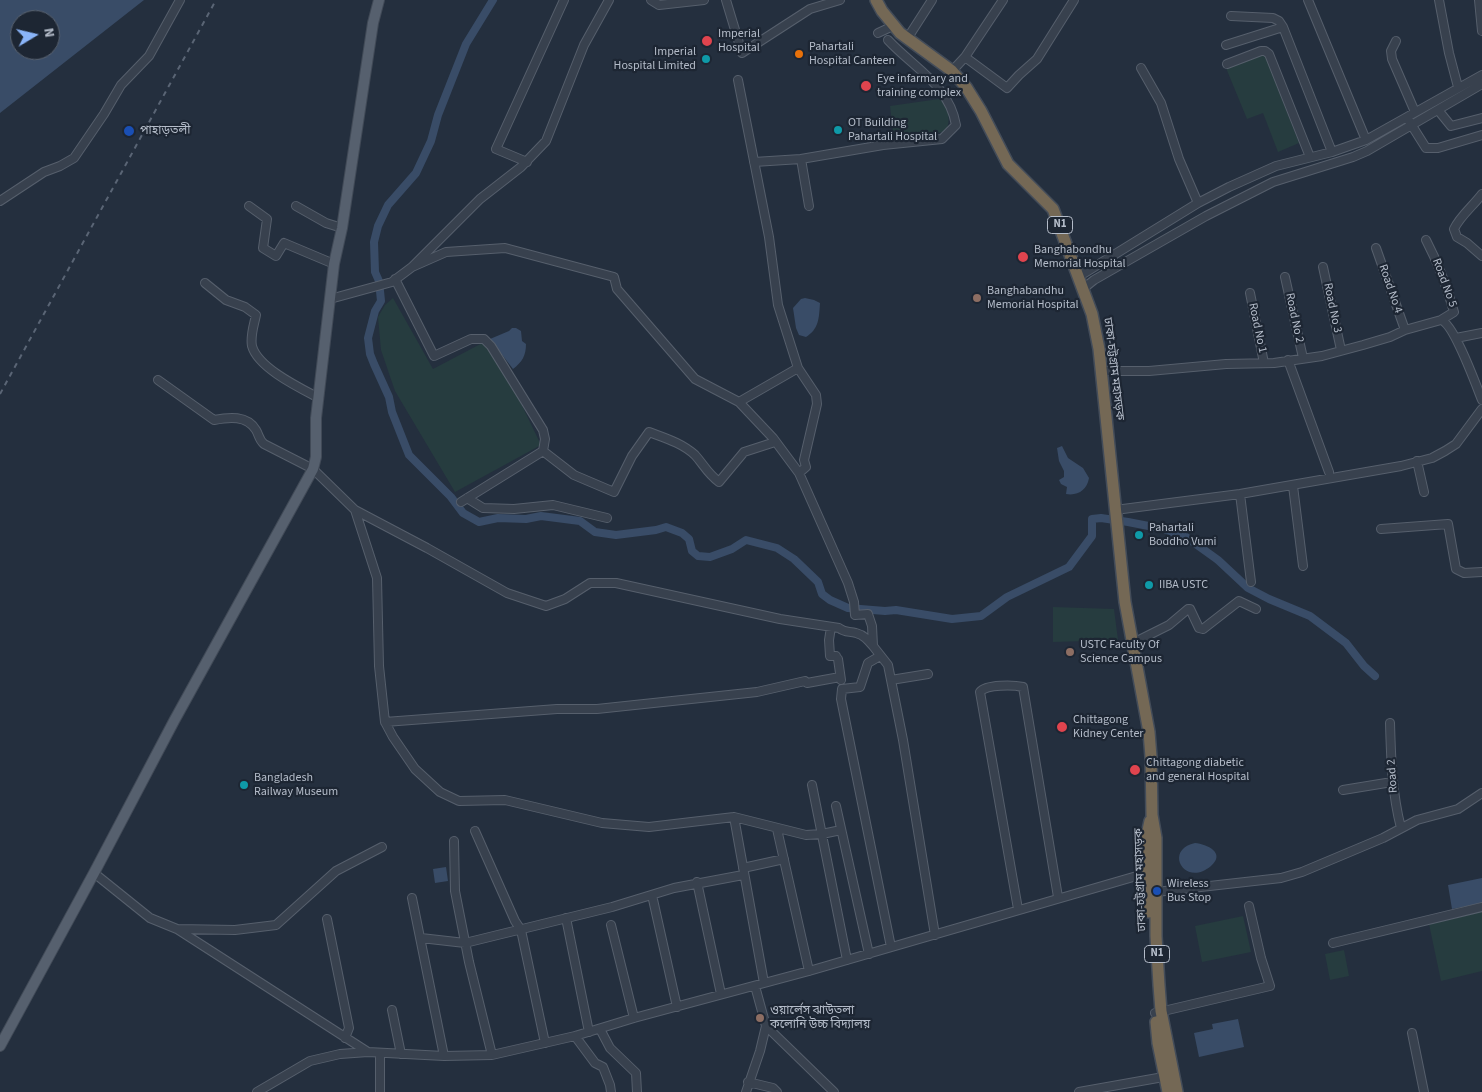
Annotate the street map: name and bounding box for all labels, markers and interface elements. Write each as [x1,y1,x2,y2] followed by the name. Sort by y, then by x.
[10,10,60,60] north arrow
[38,27,59,39] text: N
[718,27,760,55] place label: Imperial Hospital
[700,34,714,48] marker: Imperial Hospital
[809,40,895,68] place label: Pahartali Hospital Canteen
[614,45,696,73] place label: Imperial Hospital Limited
[793,48,805,60] marker: Pahartali Hospital Canteen
[700,53,712,65] marker: Imperial Hospital Limited
[877,72,968,100] place label: Eye infarmary and training complex
[859,79,873,93] marker: Eye infarmary and training complex
[848,116,937,144] place label: OT Building Pahartali Hospital
[122,124,136,138] marker: পাহাড়তলী
[140,124,190,138] place label: পাহাড়তলী
[832,124,844,136] marker: OT Building Pahartali Hospital
[1048,216,1072,234] road number: N1
[1034,243,1126,271] place label: Banghabondhu Memorial Hospital
[1016,250,1030,264] marker: Banghabondhu Memorial Hospital
[1429,257,1459,309] street label: Road No 5
[1375,263,1405,315] street label: Road No 4
[1320,282,1344,334] street label: Road No 3
[987,284,1079,312] place label: Banghabandhu Memorial Hospital
[971,292,983,304] marker: Banghabandhu Memorial Hospital
[1282,292,1306,344] street label: Road No 2
[1245,302,1269,354] street label: Road No 1
[1100,317,1126,421] street label: ঢাকা-চট্টগ্রাম মহাসড়ক
[1149,521,1217,549] place label: Pahartali Boddho Vumi
[1133,529,1145,541] marker: Pahartali Boddho Vumi
[1159,578,1208,592] place label: IIBA USTC
[1143,579,1155,591] marker: IIBA USTC
[1080,638,1162,666] place label: USTC Faculty Of Science Campus
[1064,646,1076,658] marker: USTC Faculty Of Science Campus
[1073,713,1144,741] place label: Chittagong Kidney Center
[1055,720,1069,734] marker: Chittagong Kidney Center
[1146,756,1249,784] place label: Chittagong diabetic and general Hospital
[1385,758,1401,794] street label: Road 2
[1128,763,1142,777] marker: Chittagong diabetic and general Hospital
[254,771,338,799] place label: Bangladesh Railway Museum
[238,779,250,791] marker: Bangladesh Railway Museum
[1132,828,1150,932] street label: ঢাকা-চট্টগ্রাম মহাসড়ক
[1167,877,1211,905] place label: Wireless Bus Stop
[1151,885,1163,897] marker: Wireless Bus Stop
[1144,946,1170,962] road number: N1
[770,1004,870,1032] place label: ওয়ার্লেস ঝাউতলা কলোনি উচ্চ বিদ্যালয়
[754,1012,766,1024] marker: ওয়ার্লেস ঝাউতলা কলোনি উচ্চ বিদ্যালয়

